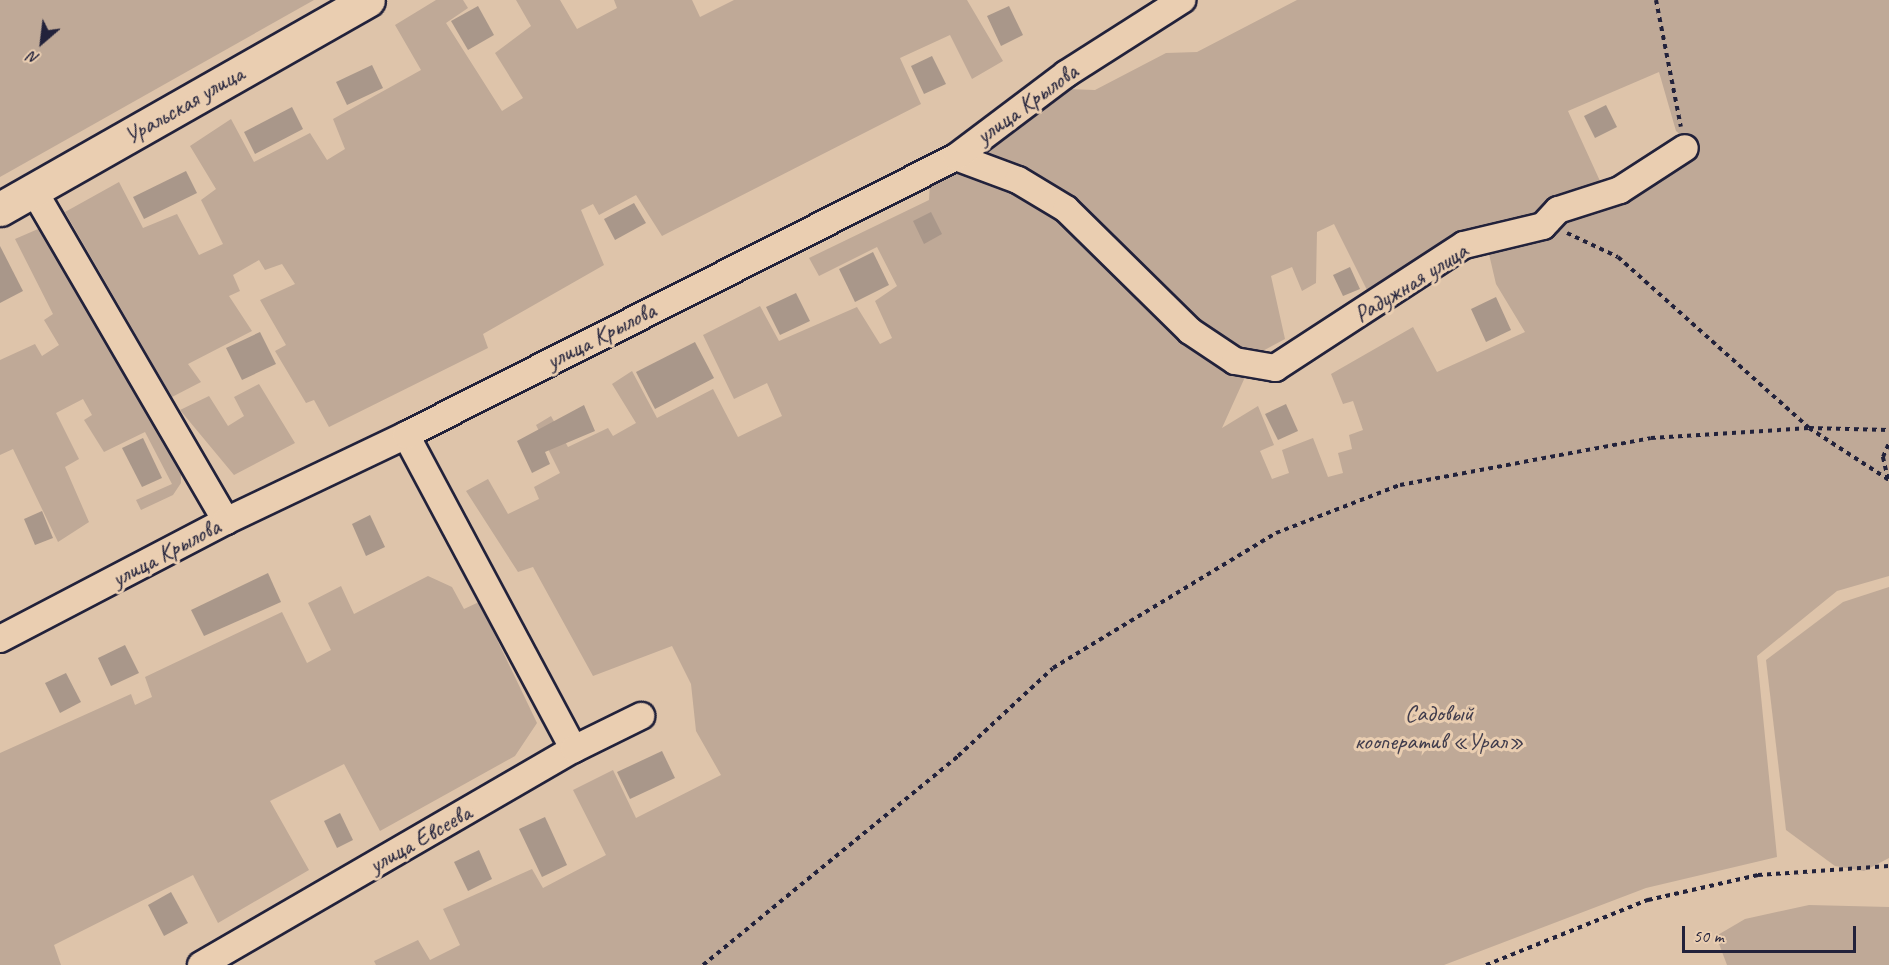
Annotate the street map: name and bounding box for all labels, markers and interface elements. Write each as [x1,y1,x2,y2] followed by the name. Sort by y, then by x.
[12,12,72,72] north arrow
[24,47,43,69] text: N
[971,58,1083,150] street label: улица Крылова
[119,59,249,151] street label: Уральская улица
[1348,236,1474,330] street label: Радужная улица
[542,296,660,376] street label: улица Крылова
[107,513,225,593] street label: улица Крылова
[1354,700,1524,756] park label: Садовый кооператив «Урал»
[364,798,476,880] street label: улица Евсеева
[1685,914,1859,952] scale bar
[1693,925,1724,947] text: 50 m

